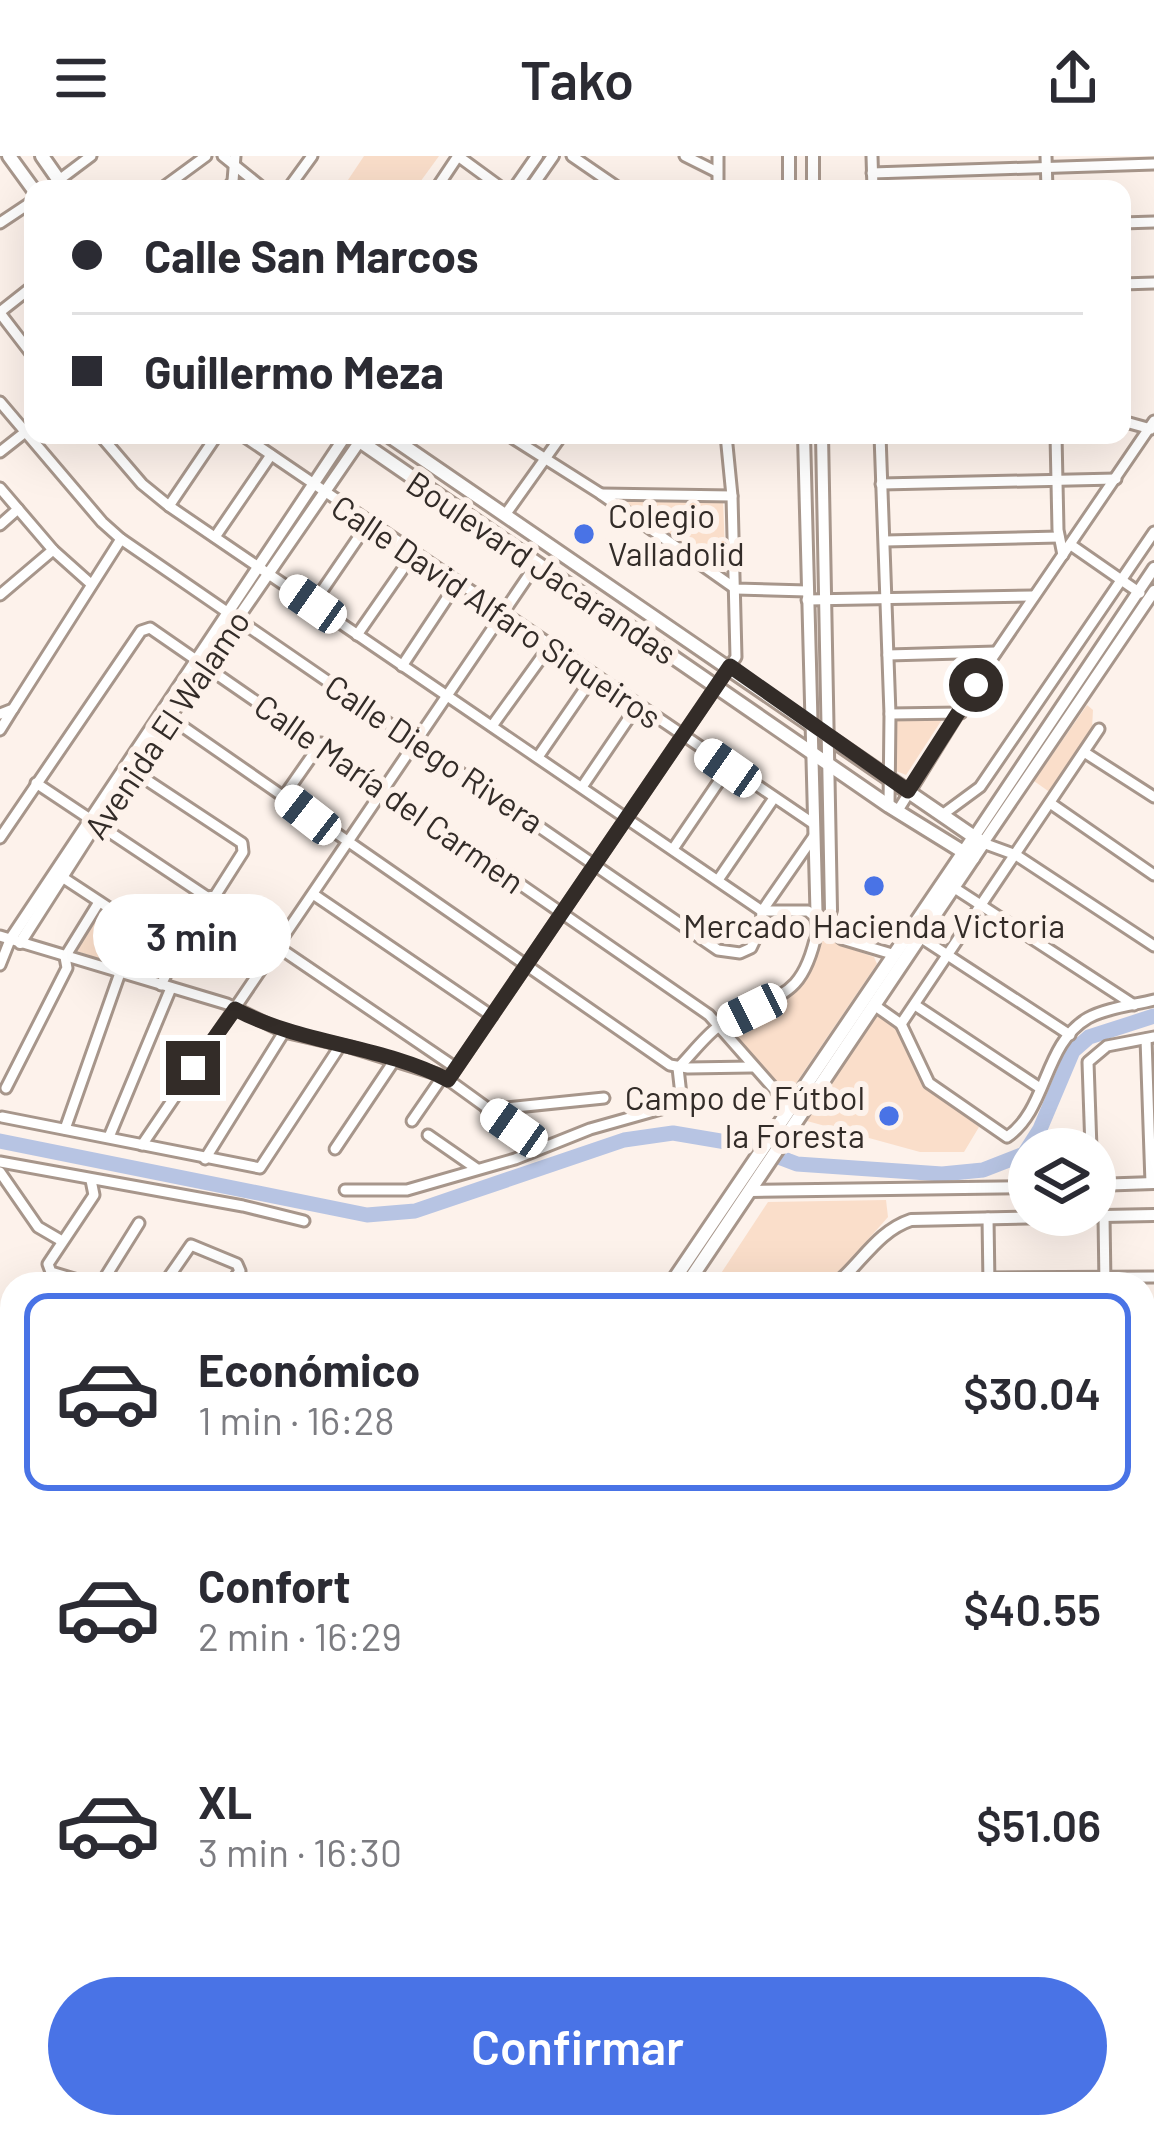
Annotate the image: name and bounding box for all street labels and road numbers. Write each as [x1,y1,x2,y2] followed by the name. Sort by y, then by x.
[399,462,685,672] street label: Boulevard Jacarandas
[325,486,669,736] street label: Calle David Alfaro Siqueiros
[75,602,257,846] street label: Avenida El Walamo
[318,665,552,841] street label: Calle Diego Rivera
[248,685,532,901] street label: Calle María del Carmen

